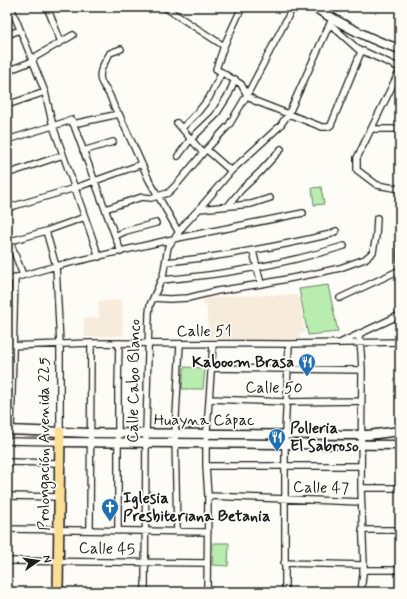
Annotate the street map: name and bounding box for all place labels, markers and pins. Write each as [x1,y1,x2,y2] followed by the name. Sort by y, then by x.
[192,352,294,373] place label: Kaboom Brasa
[297,352,317,377] restaurant icon: Kaboom Brasa
[290,418,359,457] place label: Polleria El Sabroso
[267,427,287,452] restaurant icon: Polleria El Sabroso
[123,488,271,527] place label: Iglesia Presbiteriana Betania
[100,497,120,522] church icon: Iglesia Presbiteriana Betania

